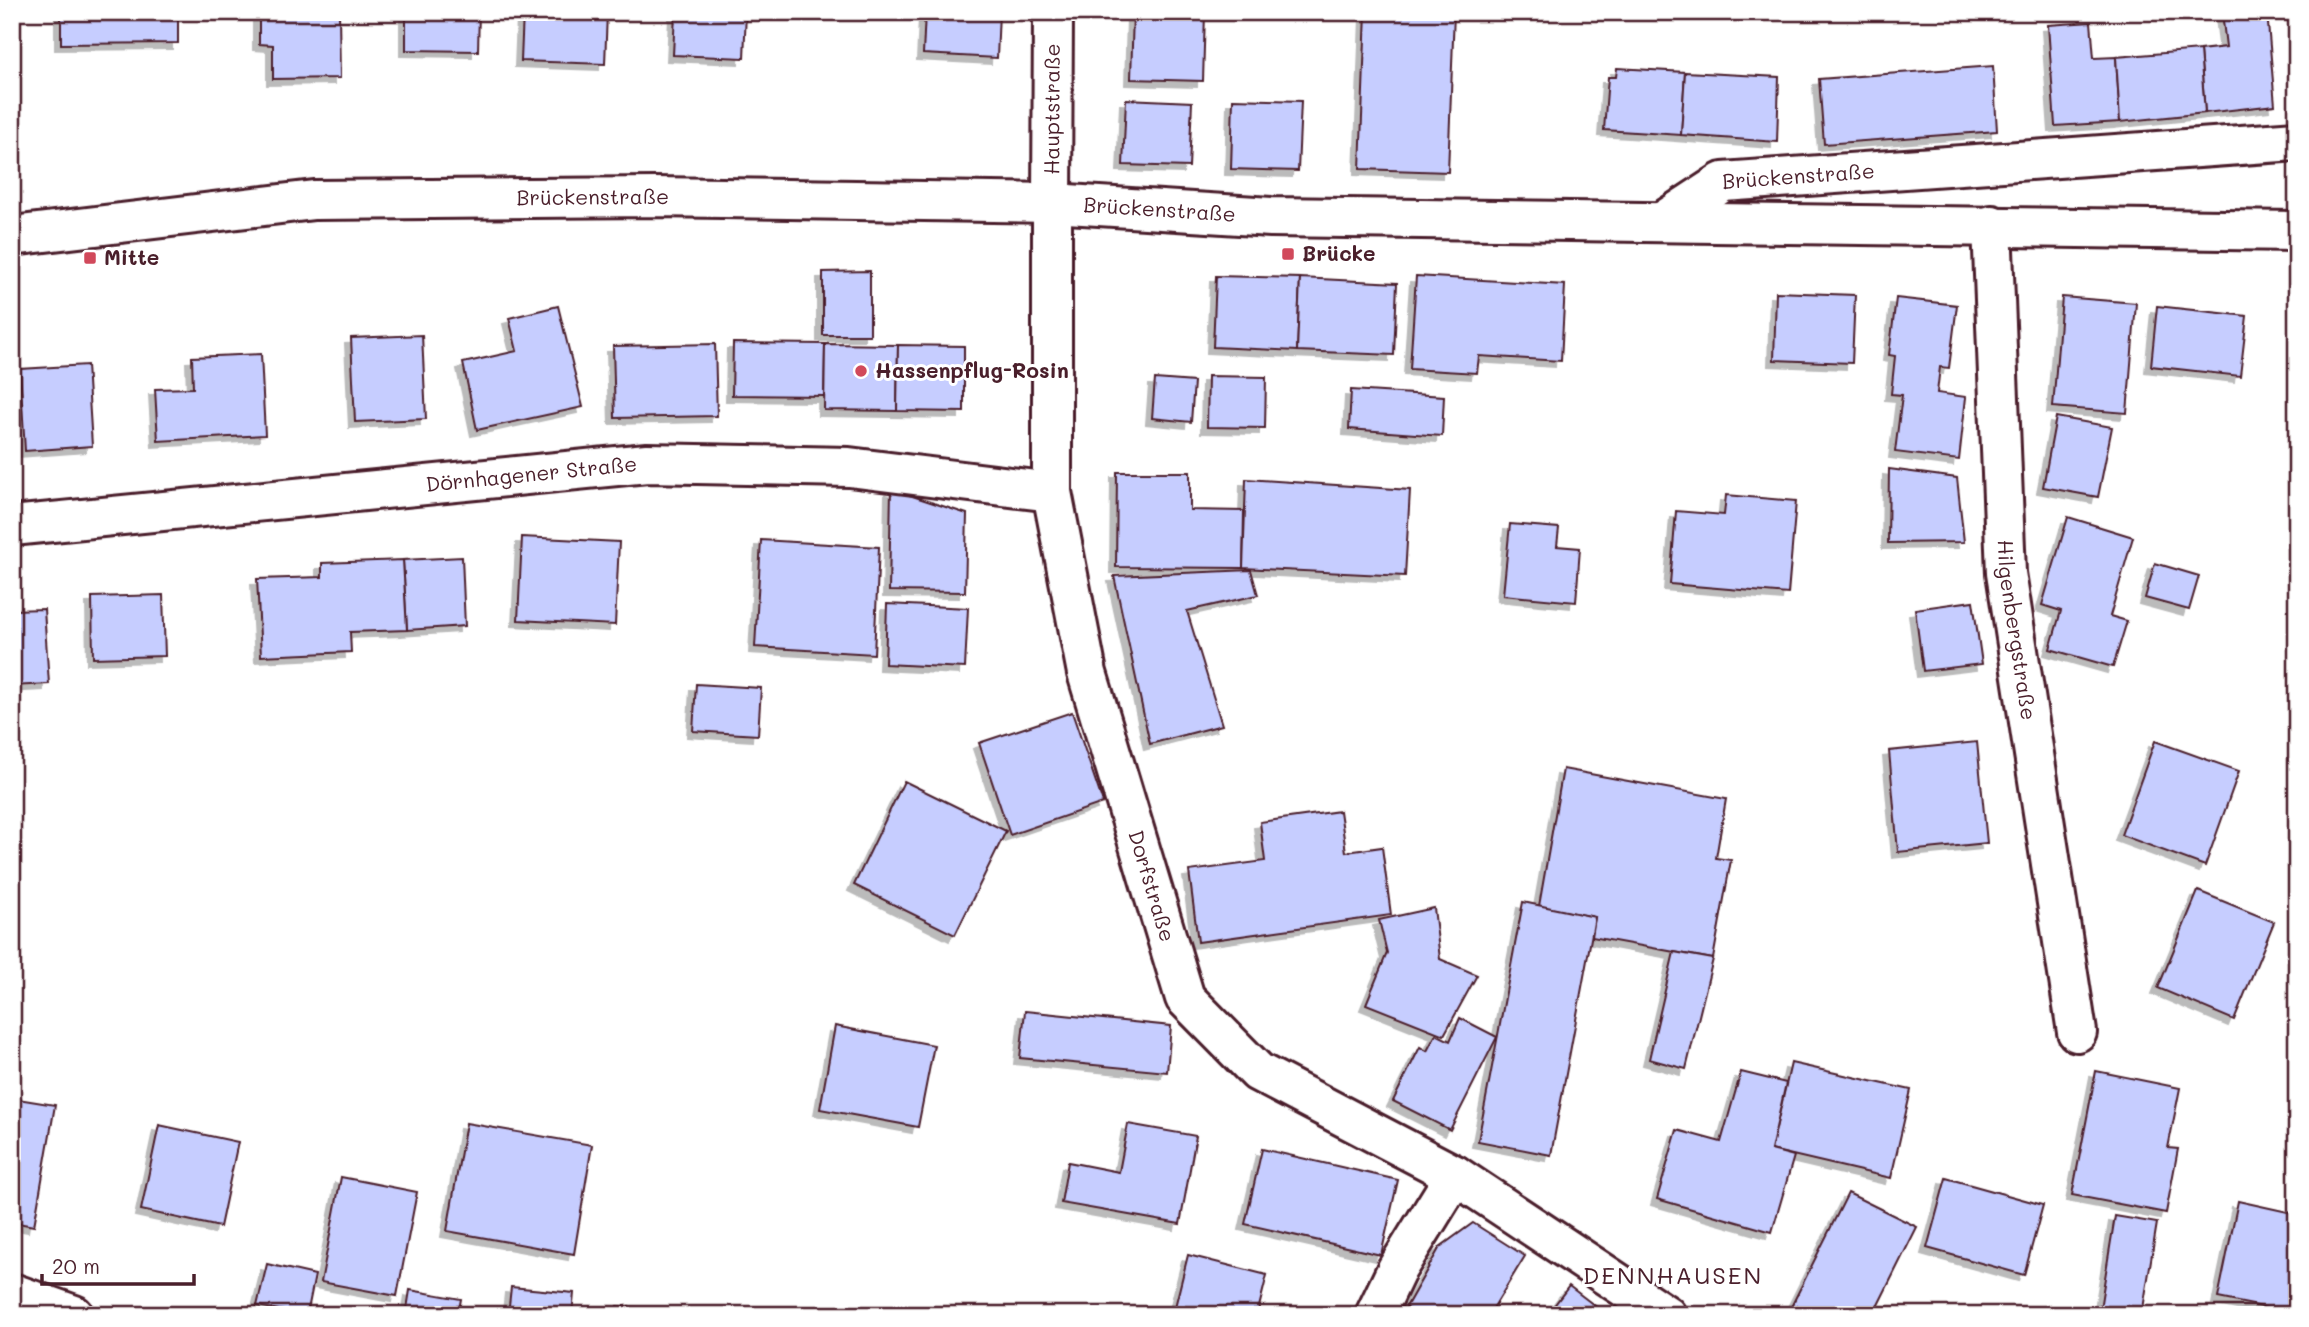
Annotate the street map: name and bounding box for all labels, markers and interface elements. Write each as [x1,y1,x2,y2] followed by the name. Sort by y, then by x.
[1037,43,1065,175] street label: Hauptstraße
[1721,156,1875,194] street label: Brückenstraße
[516,182,669,210] street label: Brückenstraße
[1083,190,1237,227] street label: Brückenstraße
[1302,239,1376,266] place label: Brücke
[104,243,159,270] place label: Mitte
[1280,246,1296,262] marker: Brücke
[82,250,98,266] marker: Mitte
[875,356,1069,383] place label: Hassenpflug-Rosin
[853,363,869,379] marker: Hassenpflug-Rosin
[424,449,638,497] street label: Dörnhagener Straße
[1993,539,2044,722] street label: Hilgenbergstraße
[1123,827,1182,945] street label: Dorfstraße
[42,1243,194,1287] scale bar
[52,1252,100,1279] text: 20 m
[1583,1259,1763,1290] district label: DENNHAUSEN

